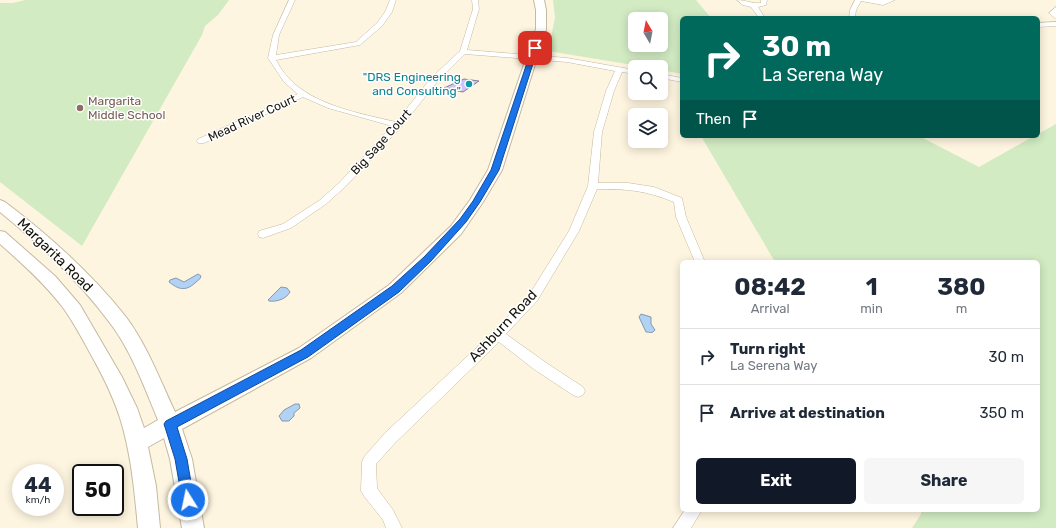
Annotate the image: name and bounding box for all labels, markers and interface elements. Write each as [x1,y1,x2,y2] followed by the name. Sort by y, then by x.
[628,12,668,52] north arrow
[628,12,668,148] map controls
[762,30,831,63] text: 30 m
[518,31,552,65] pin
[696,32,748,84] icon: right
[524,37,546,59] icon: arrive
[628,60,668,100] button: search
[762,64,883,86] text: La Serena Way
[363,70,461,98] place label: "DRS Engineering and Consulting"
[464,79,474,89] marker: "DRS Engineering and Consulting"
[206,91,298,145] street label: Mead River Court
[88,94,165,122] place label: Margarita Middle School
[75,103,85,113] marker: Margarita Middle School
[348,106,414,178] street label: Big Sage Court
[628,108,668,148] button: layers
[739,108,761,130] icon: arrive
[696,110,731,128] text: Then
[14,215,96,295] street label: Margarita Road
[734,273,806,301] text: 08:42
[866,273,878,301] text: 1
[937,273,986,301] text: 380
[465,286,541,366] street label: Ashburn Road
[751,301,790,316] text: Arrival
[860,301,883,316] text: min
[956,301,967,316] text: m
[730,340,805,358] text: Turn right
[696,346,718,368] icon: right
[988,348,1024,366] text: 30 m
[730,358,818,373] text: La Serena Way
[696,402,718,424] icon: arrive
[730,404,885,422] text: Arrive at destination
[980,404,1024,422] text: 350 m
[696,458,856,504] button: Exit
[864,458,1024,504] button: Share
[72,464,124,516] speed limit sign: 50
[24,473,52,497] text: 44
[167,479,209,521] position arrow
[26,494,50,506] text: km/h

